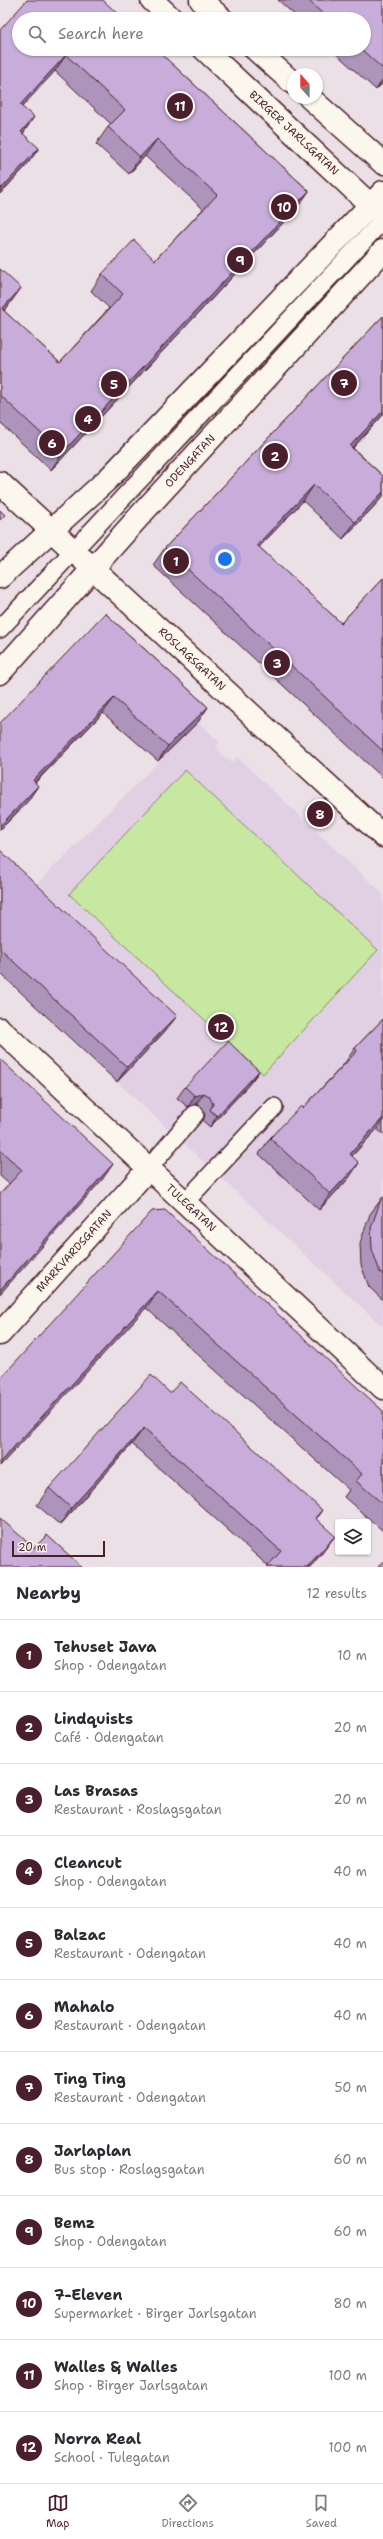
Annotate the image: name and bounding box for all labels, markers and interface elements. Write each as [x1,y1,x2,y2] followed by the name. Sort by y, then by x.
[12,12,371,56] search box
[26,23,48,45] icon: search
[58,24,144,44] text: Search here
[287,68,323,104] north arrow
[246,87,342,179] street label: BIRGER JARLSGATAN
[167,91,193,121] pin: 11
[271,192,297,222] pin: 10
[227,245,253,275] pin: 9
[331,368,357,398] pin: 7
[101,369,127,399] pin: 5
[75,404,101,434] pin: 4
[39,428,65,458] pin: 6
[161,431,219,491] street label: ODENGATAN
[262,441,288,471] pin: 2
[163,546,189,576] pin: 1
[215,549,235,569] your location
[155,624,229,694] street label: ROSLAGSGATAN
[264,648,290,678] pin: 3
[307,799,333,829] pin: 8
[208,1012,234,1042] pin: 12
[163,1181,219,1235] street label: TULEGATAN
[33,1206,115,1296] street label: MARKVARDSGATAN
[335,1519,371,1555] map controls
[335,1519,371,1555] button: layers
[12,1539,105,1558] scale bar
[18,1540,46,1555] text: 20 m
[16,1582,81,1604] text: Nearby
[306,1585,367,1602] text: 12 results
[54,1637,157,1657] text: Tehuset Java
[26,1647,32,1664] text: 1
[337,1647,367,1664] text: 10 m
[54,1657,167,1674] text: Shop · Odengatan
[54,1709,133,1729] text: Lindquists
[24,1719,34,1736] text: 2
[334,1719,367,1736] text: 20 m
[54,1729,164,1746] text: Café · Odengatan
[54,1781,138,1801] text: Las Brasas
[24,1791,34,1808] text: 3
[334,1791,367,1808] text: 20 m
[54,1801,222,1818] text: Restaurant · Roslagsgatan
[54,1853,122,1873] text: Cleancut
[24,1863,34,1880] text: 4
[333,1863,367,1880] text: 40 m
[54,1873,167,1890] text: Shop · Odengatan
[54,1925,106,1945] text: Balzac
[25,1935,33,1952] text: 5
[333,1935,367,1952] text: 40 m
[54,1945,206,1962] text: Restaurant · Odengatan
[54,1997,115,2017] text: Mahalo
[24,2007,34,2024] text: 6
[333,2007,367,2024] text: 40 m
[54,2017,206,2034] text: Restaurant · Odengatan
[54,2069,126,2089] text: Ting Ting
[24,2079,34,2096] text: 7
[334,2079,367,2096] text: 50 m
[54,2089,206,2106] text: Restaurant · Odengatan
[54,2141,131,2161] text: Jarlaplan
[24,2151,34,2168] text: 8
[334,2151,367,2168] text: 60 m
[54,2161,205,2178] text: Bus stop · Roslagsgatan
[54,2213,95,2233] text: Bemz
[24,2223,34,2240] text: 9
[334,2223,367,2240] text: 60 m
[54,2233,167,2250] text: Shop · Odengatan
[54,2285,123,2305] text: 7-Eleven
[22,2295,36,2312] text: 10
[333,2295,367,2312] text: 80 m
[54,2305,257,2322] text: Supermarket · Birger Jarlsgatan
[54,2357,178,2377] text: Walles & Walles
[23,2367,35,2384] text: 11
[328,2367,367,2384] text: 100 m
[54,2377,208,2394] text: Shop · Birger Jarlsgatan
[54,2429,141,2449] text: Norra Real
[22,2439,36,2456] text: 12
[328,2439,367,2456] text: 100 m
[54,2449,170,2466] text: School · Tulegatan
[46,2492,70,2531] tab: Map
[161,2492,214,2531] tab: Directions
[306,2492,337,2531] tab: Saved

